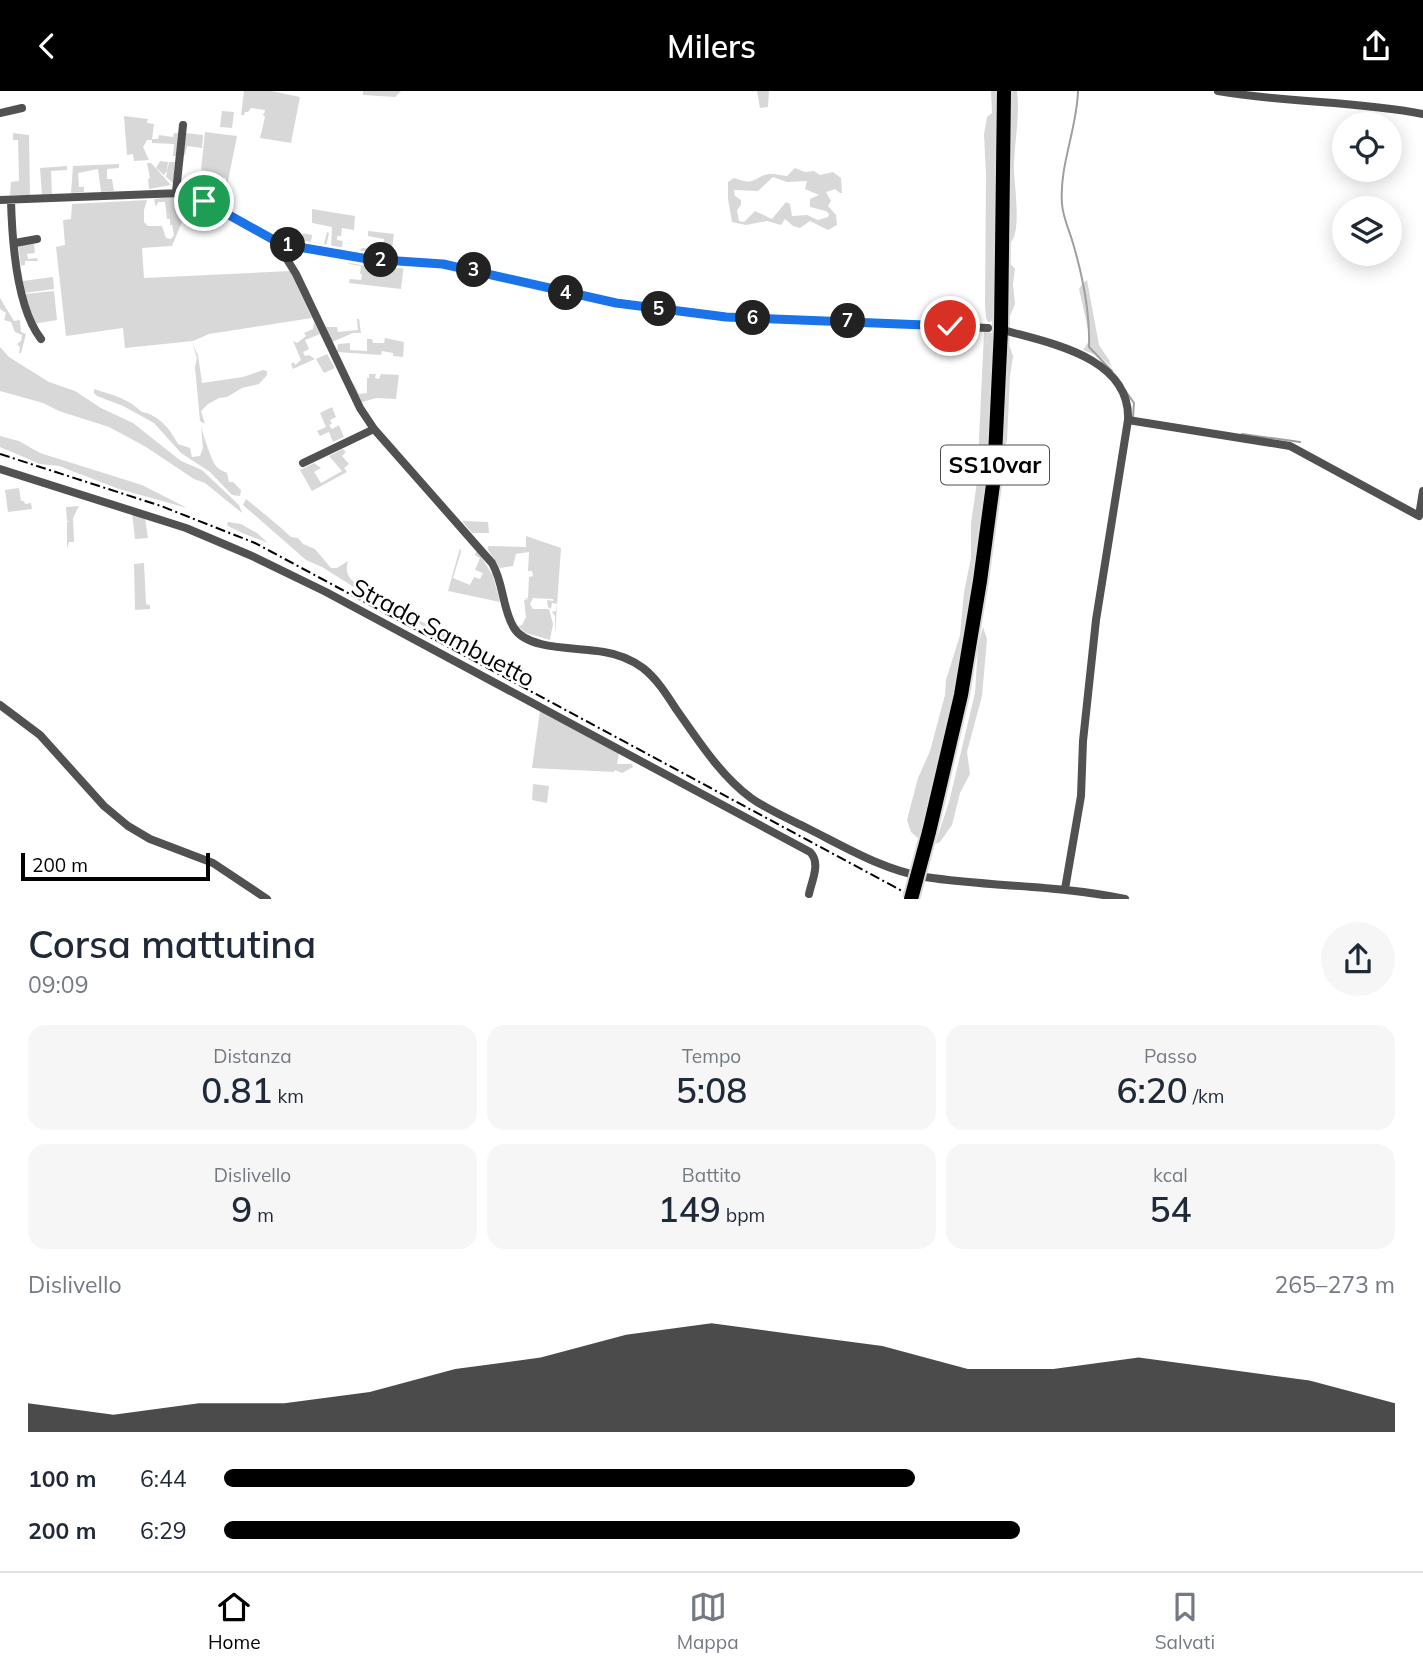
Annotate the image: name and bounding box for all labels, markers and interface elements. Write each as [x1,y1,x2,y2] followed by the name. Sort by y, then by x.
[667,26,756,66] text: Milers
[28,27,66,65] icon: back
[1357,27,1395,65] icon: share
[1332,112,1402,266] map controls
[1332,112,1402,182] button: locate
[174,171,234,231] pin
[185,182,223,220] icon: arrive
[1332,196,1402,266] button: layers
[270,227,306,263] pin: 1
[282,232,293,256] text: 1
[364,243,398,277] pin: 2
[375,247,386,271] text: 2
[456,253,491,287] pin: 3
[468,257,479,281] text: 3
[548,275,584,311] pin: 4
[560,280,571,304] text: 4
[642,291,676,326] pin: 5
[653,296,664,320] text: 5
[920,296,980,356] pin
[736,301,770,335] pin: 6
[830,303,866,338] pin: 7
[747,305,758,329] text: 6
[931,307,969,345] icon: check
[842,308,853,332] text: 7
[941,445,1049,485] road number: SS10var
[347,571,540,693] street label: Strada Sambuetto
[21,850,210,882] scale bar
[32,853,88,877] text: 200 m
[28,920,316,968] text: Corsa mattutina
[1321,922,1395,996] button: share
[28,970,88,999] text: 09:09
[213,1044,292,1068] text: Distanza
[682,1044,741,1068] text: Tempo
[1144,1044,1197,1068] text: Passo
[201,1068,272,1112] text: 0.81
[676,1068,747,1112] text: 5:08
[1116,1068,1188,1112] text: 6:20
[272,1084,304,1108] text: km
[1188,1084,1225,1108] text: /km
[214,1163,291,1187] text: Dislivello
[682,1163,741,1187] text: Battito
[1153,1163,1188,1187] text: kcal
[231,1187,252,1231] text: 9
[658,1187,721,1231] text: 149
[1149,1187,1192,1231] text: 54
[252,1203,274,1227] text: m
[721,1203,765,1227] text: bpm
[28,1270,122,1299] text: Dislivello
[1274,1270,1395,1299] text: 265–273 m
[28,1464,96,1493] text: 100 m
[140,1464,187,1493] text: 6:44
[28,1516,96,1545] text: 200 m
[140,1516,187,1545] text: 6:29
[208,1588,260,1654] tab: Home
[677,1588,739,1654] tab: Mappa
[1155,1588,1215,1654] tab: Salvati

